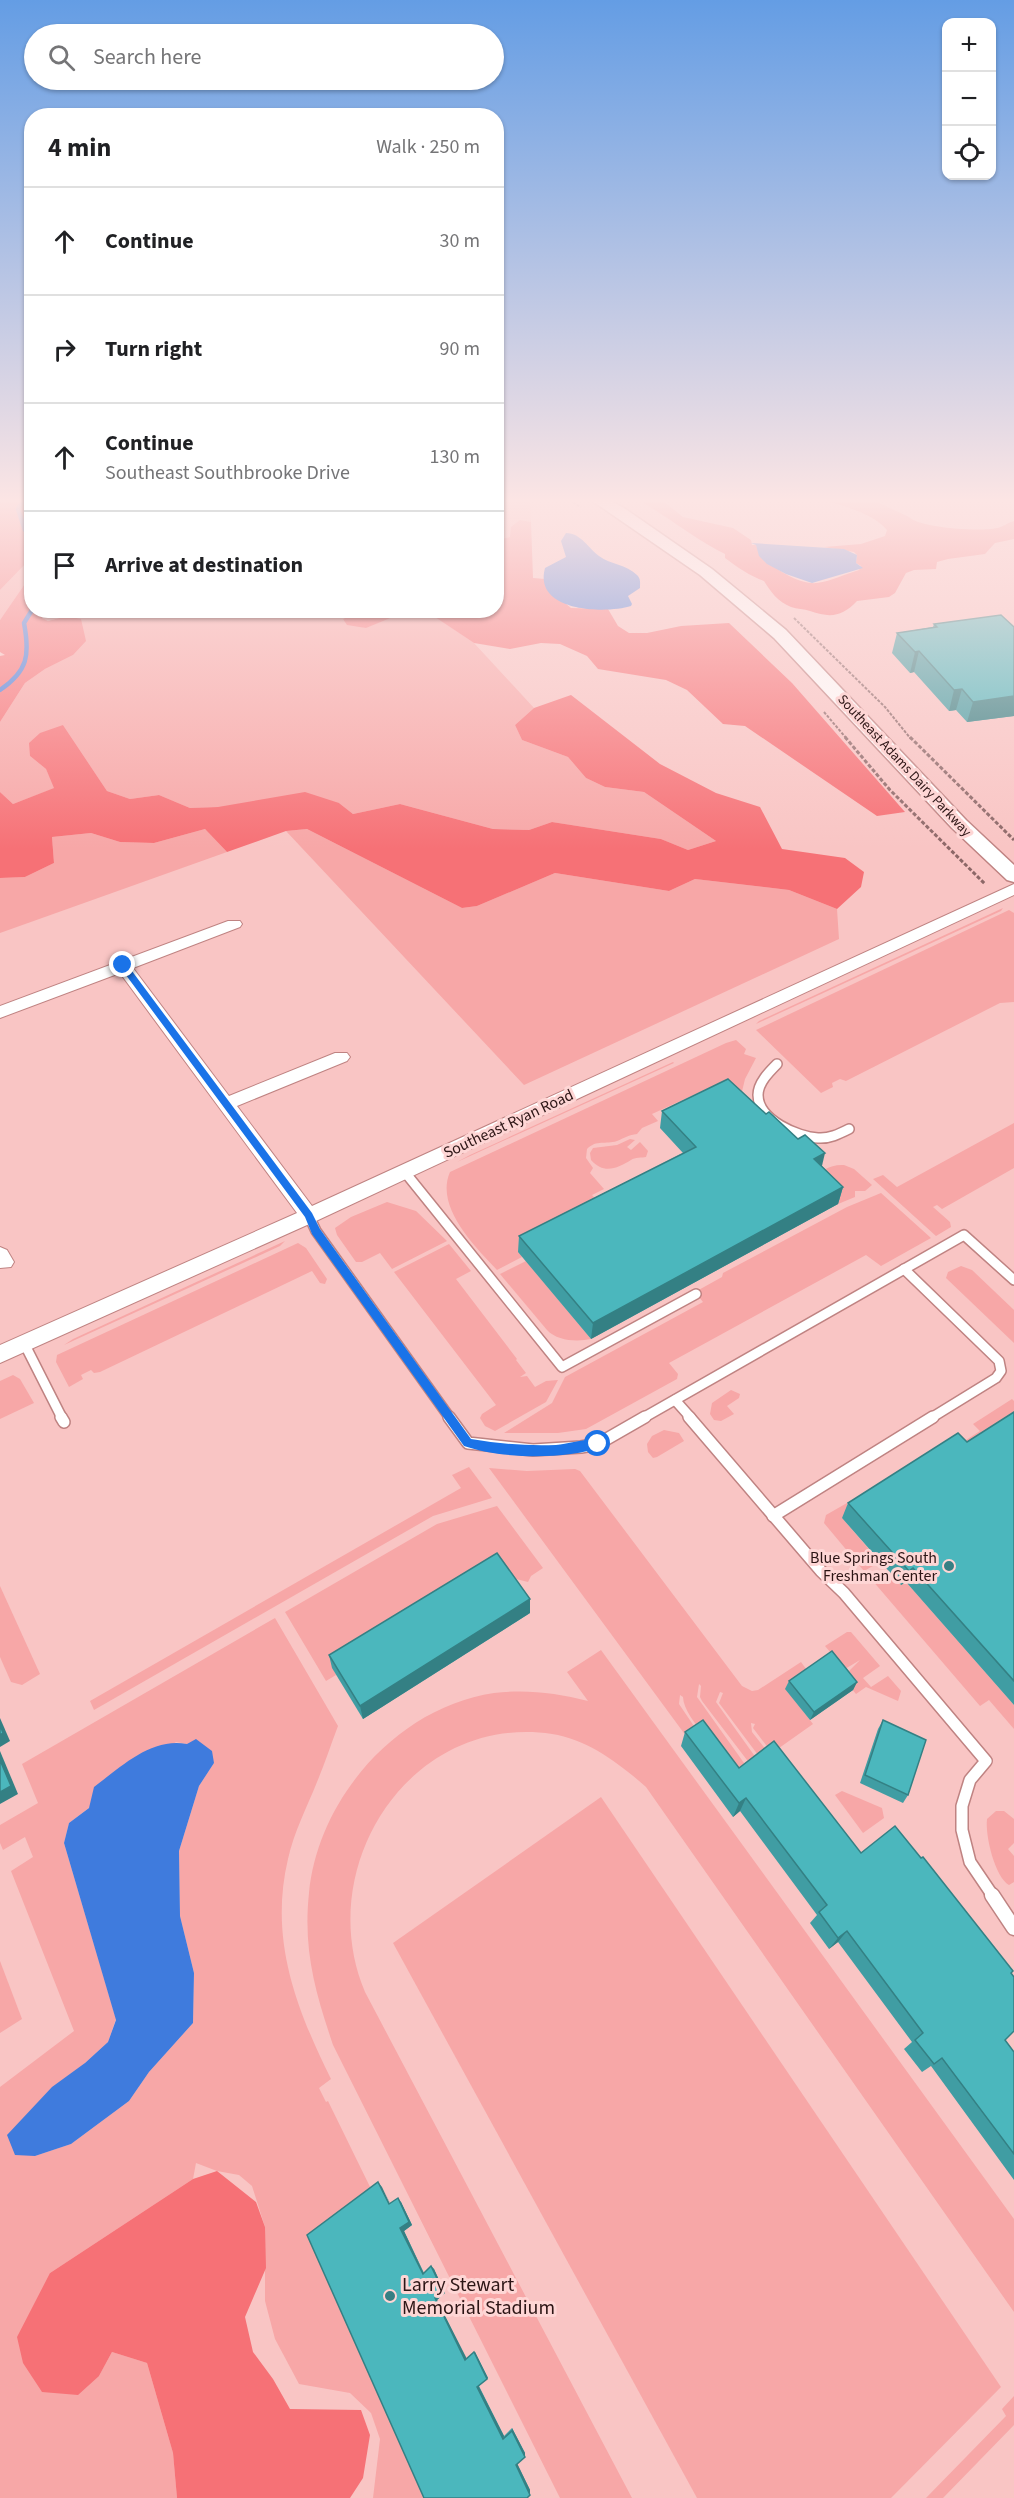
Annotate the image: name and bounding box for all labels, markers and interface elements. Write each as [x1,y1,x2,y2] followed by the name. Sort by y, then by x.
[942,18,996,180] map controls
[942,18,996,72] button: +
[24,24,504,90] search box
[45,41,78,74] icon: search
[93,41,201,73] text: Search here
[942,72,996,126] button: −
[942,126,996,180] button: locate
[48,129,111,166] text: 4 min
[376,133,480,161] text: Walk · 250 m
[48,225,81,258] icon: ahead
[105,225,194,257] text: Continue
[440,227,480,255] text: 30 m
[48,333,81,366] icon: right
[105,333,202,365] text: Turn right
[440,335,480,363] text: 90 m
[105,427,194,459] text: Continue
[48,441,81,474] icon: ahead
[430,443,480,471] text: 130 m
[105,459,350,487] text: Southeast Southbrooke Drive
[48,549,81,582] icon: arrive
[105,549,303,581] text: Arrive at destination
[833,690,976,842] street label: Southeast Adams Dairy Parkway
[109,951,135,977] route end
[440,1084,577,1164] street label: Southeast Ryan Road
[584,1430,610,1456] route start
[810,1547,937,1587] place label: Blue Springs South Freshman Center
[942,1559,956,1573] marker: Blue Springs South Freshman Center
[402,2271,555,2322] place label: Larry Stewart Memorial Stadium
[383,2289,397,2303] marker: Larry Stewart Memorial Stadium

